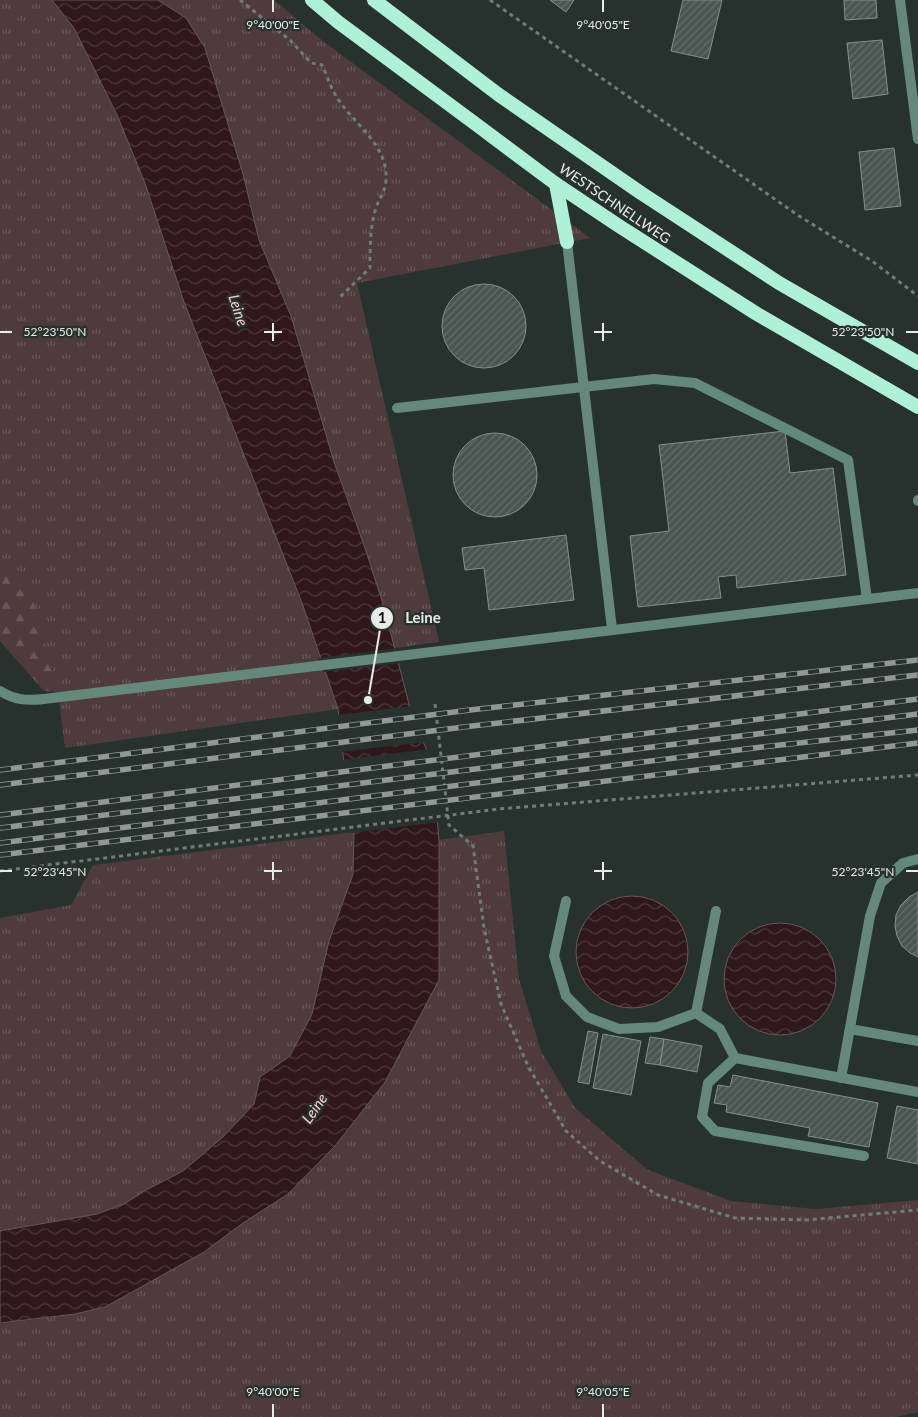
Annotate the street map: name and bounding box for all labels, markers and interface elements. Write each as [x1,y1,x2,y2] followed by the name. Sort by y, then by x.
[246,17,300,32] text: 9°40'00"E
[576,17,630,32] text: 9°40'05"E
[556,159,674,247] street label: WESTSCHNELLWEG
[225,292,253,328] water label: Leine
[24,324,86,339] text: 52°23'50"N
[832,324,894,339] text: 52°23'50"N
[370,603,451,633] callout: Leine
[378,608,386,626] text: 1
[405,608,441,626] text: Leine
[24,864,86,879] text: 52°23'45"N
[832,864,894,879] text: 52°23'45"N
[297,1090,331,1126] water label: Leine
[246,1384,300,1399] text: 9°40'00"E
[576,1384,630,1399] text: 9°40'05"E

